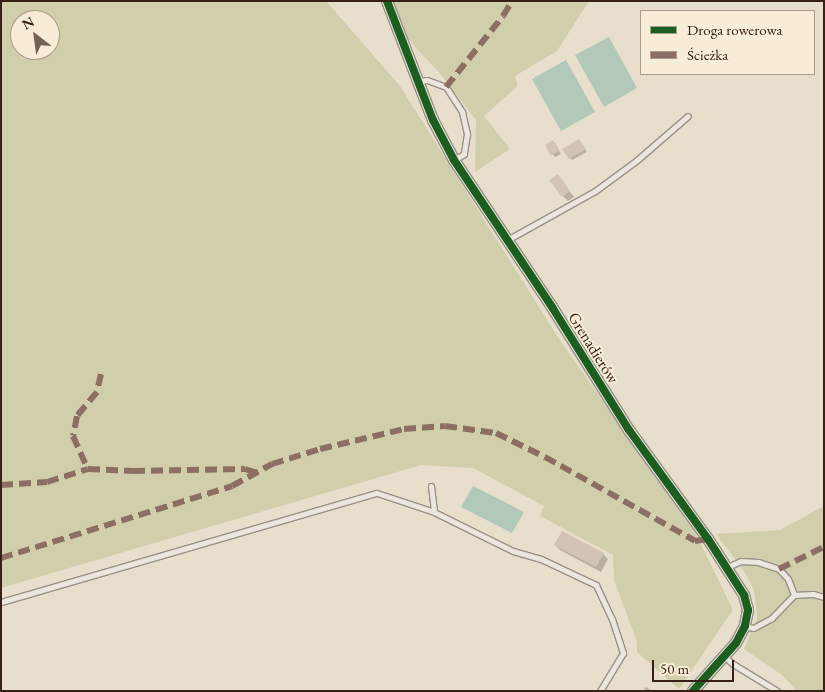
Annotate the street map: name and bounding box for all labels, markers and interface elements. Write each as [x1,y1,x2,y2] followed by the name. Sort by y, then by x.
[10,10,60,60] north arrow
[640,10,815,75] legend
[19,12,37,34] text: N
[687,20,782,39] text: Droga rowerowa
[687,45,728,64] text: Ścieżka
[564,309,622,387] street label: Grenadierów
[655,650,738,682] scale bar
[660,659,689,678] text: 50 m

